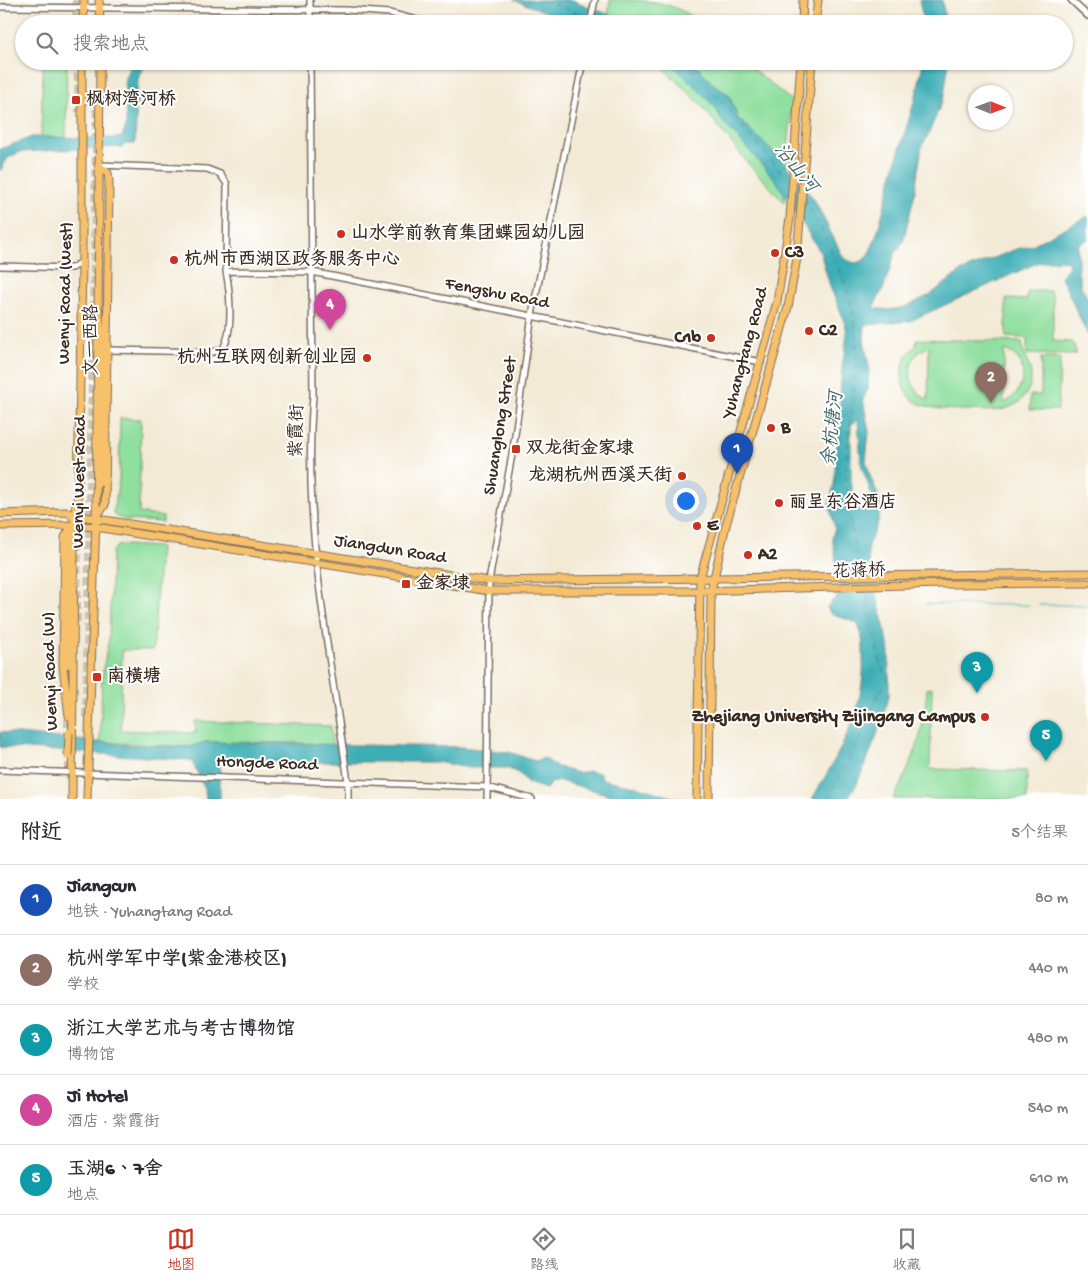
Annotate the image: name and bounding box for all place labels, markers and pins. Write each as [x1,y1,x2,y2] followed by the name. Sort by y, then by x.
[86,89,176,111] place label: 枫树湾河桥
[70,94,82,106] marker: 枫树湾河桥
[351,223,585,245] place label: 山水学前教育集团蝶园幼儿园
[335,228,347,240] marker: 山水学前教育集团蝶园幼儿园
[784,243,804,264] place label: C3
[769,247,781,259] marker: C3
[184,249,400,271] place label: 杭州市西湖区政务服务中心
[168,254,180,266] marker: 杭州市西湖区政务服务中心
[314,289,346,330] pin: 4
[818,321,838,342] place label: C2
[803,325,815,337] marker: C2
[673,328,701,349] place label: C1b
[705,332,717,344] marker: C1b
[177,347,357,369] place label: 杭州互联网创新创业园
[361,352,373,364] marker: 杭州互联网创新创业园
[975,362,1007,403] pin: 2
[780,418,791,439] place label: B
[765,422,777,434] marker: B
[721,433,753,474] pin: 1
[526,438,634,460] place label: 双龙街金家埭
[510,443,522,455] marker: 双龙街金家埭
[528,465,672,487] place label: 龙湖杭州西溪天街
[676,470,688,482] marker: 龙湖杭州西溪天街
[789,492,897,514] place label: 丽呈东谷酒店
[773,497,785,509] marker: 丽呈东谷酒店
[707,516,720,537] place label: E
[691,520,703,532] marker: E
[757,545,778,566] place label: A2
[742,549,754,561] marker: A2
[416,573,470,595] place label: 金家埭
[400,578,412,590] marker: 金家埭
[961,652,993,693] pin: 3
[107,666,161,688] place label: 南横塘
[91,671,103,683] marker: 南横塘
[692,707,976,728] place label: Zhejiang University Zijingang Campus
[979,711,991,723] marker: Zhejiang University Zijingang Campus
[1030,720,1062,761] pin: 5

